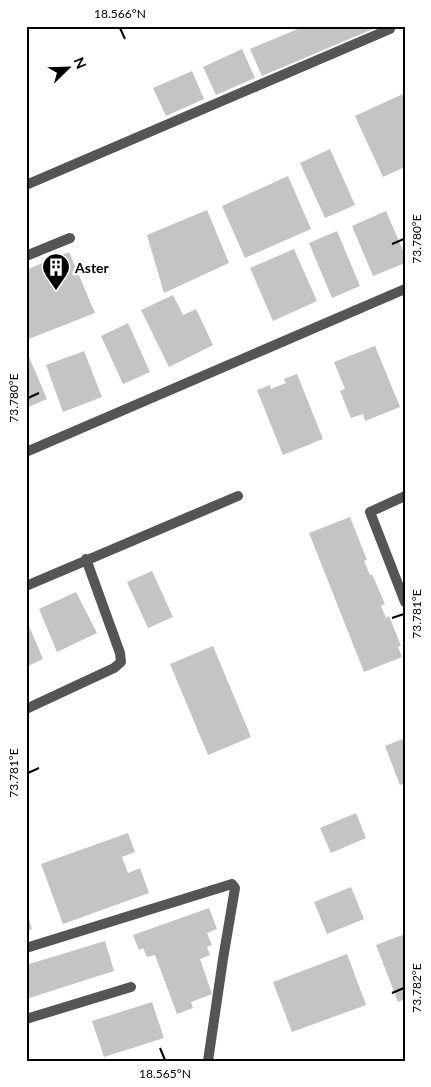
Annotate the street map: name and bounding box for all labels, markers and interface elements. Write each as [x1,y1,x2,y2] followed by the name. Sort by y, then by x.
[94,6,146,21] text: 18.566°N
[42,42,92,92] north arrow
[70,54,90,71] text: N
[409,214,424,264] text: 73.780°E
[41,252,71,291] building icon: Aster
[74,259,110,276] place label: Aster
[6,373,21,423] text: 73.780°E
[409,589,424,639] text: 73.781°E
[6,748,21,798] text: 73.781°E
[409,963,424,1013] text: 73.782°E
[139,1066,191,1081] text: 18.565°N

